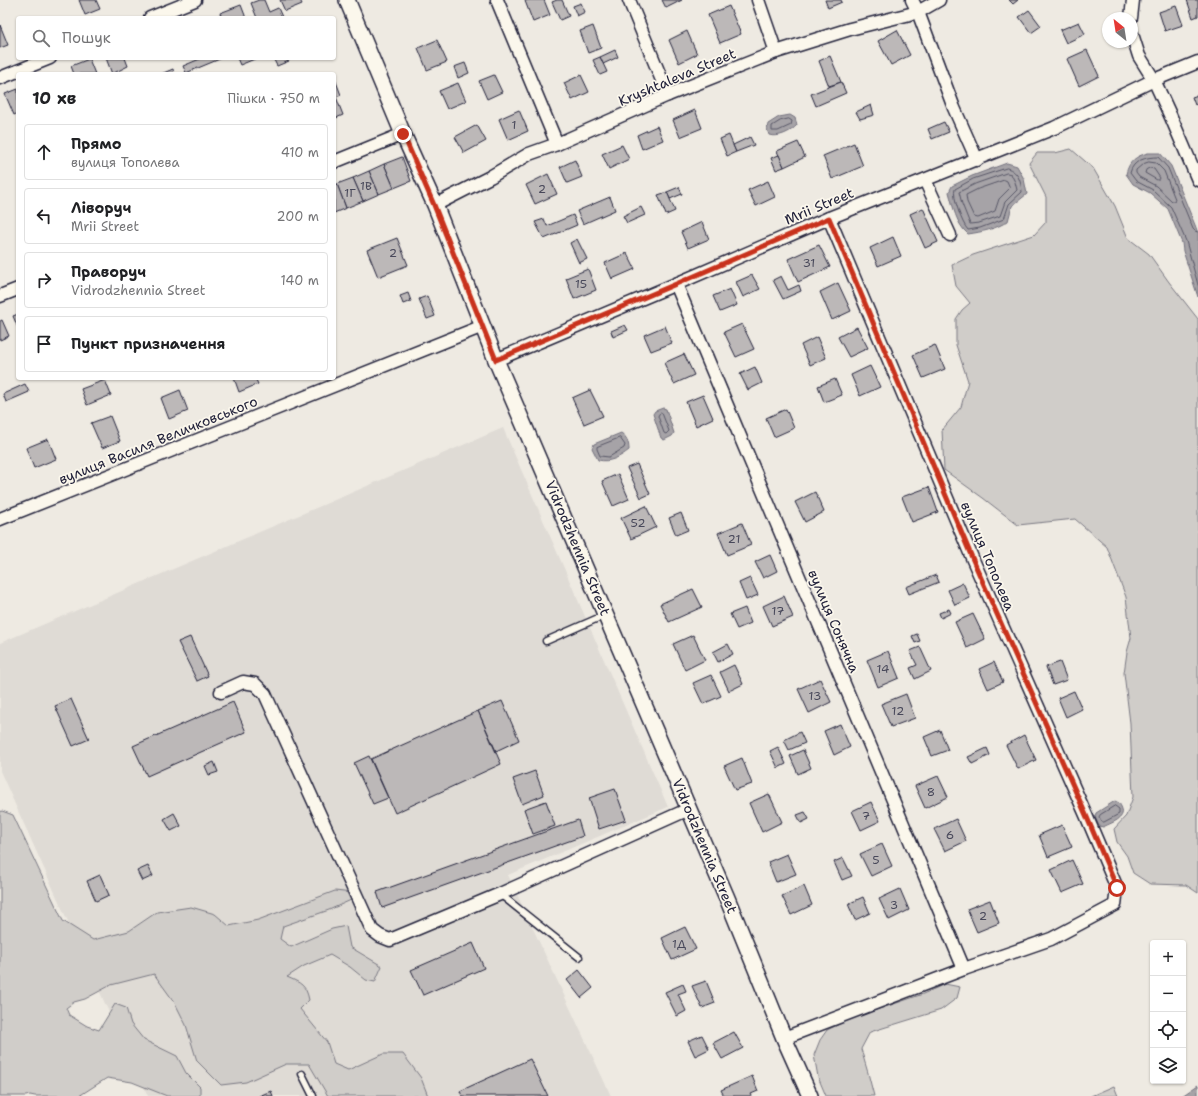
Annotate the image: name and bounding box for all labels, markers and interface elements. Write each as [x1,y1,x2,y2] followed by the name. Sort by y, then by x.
[1102,12,1138,48] north arrow
[16,16,336,60] search box
[30,27,52,49] icon: search
[62,28,111,48] text: Пошук
[616,44,738,110] street label: Kryshtaleva Street
[32,87,76,109] text: 10 хв
[227,90,320,107] text: Пішки · 750 m
[511,117,517,133] house number: 1
[394,125,412,143] route end
[71,134,121,154] text: Прямо
[33,141,55,163] icon: ahead
[281,144,319,161] text: 410 m
[71,154,180,171] text: вулиця Тополева
[360,178,372,194] house number: 1В
[538,181,546,197] house number: 2
[782,183,856,229] street label: Mrii Street
[344,185,356,201] house number: 1Г
[71,198,131,218] text: Ліворуч
[33,205,55,227] icon: left
[277,208,319,225] text: 200 m
[71,218,139,235] text: Mrii Street
[389,245,397,261] house number: 2
[803,255,815,271] house number: 31
[71,262,146,282] text: Праворуч
[33,269,55,291] icon: right
[280,272,319,289] text: 140 m
[575,276,587,292] house number: 15
[71,282,206,299] text: Vidrodzhennia Street
[33,333,55,355] icon: arrive
[71,334,226,354] text: Пункт призначення
[56,392,260,488] street label: вулиця Василя Величковського
[541,478,615,618] street label: Vidrodzhennia Street
[957,499,1019,614] street label: вулиця Тополева
[630,515,646,531] house number: 52
[728,531,740,547] house number: 21
[804,567,864,676] street label: вулиця Сонячна
[772,603,784,619] house number: 17
[877,661,889,677] house number: 14
[809,688,821,704] house number: 13
[892,703,904,719] house number: 12
[668,776,742,916] street label: Vidrodzhennia Street
[927,784,935,800] house number: 8
[862,808,870,824] house number: 7
[946,827,954,843] house number: 6
[872,852,880,868] house number: 5
[1108,879,1126,897] route start
[890,897,898,913] house number: 3
[979,908,987,924] house number: 2
[672,936,686,952] house number: 1Д
[1150,940,1186,1084] map controls
[1150,940,1186,976] button: +
[1150,976,1186,1012] button: −
[1150,1012,1186,1048] button: locate
[1150,1048,1186,1084] button: layers

